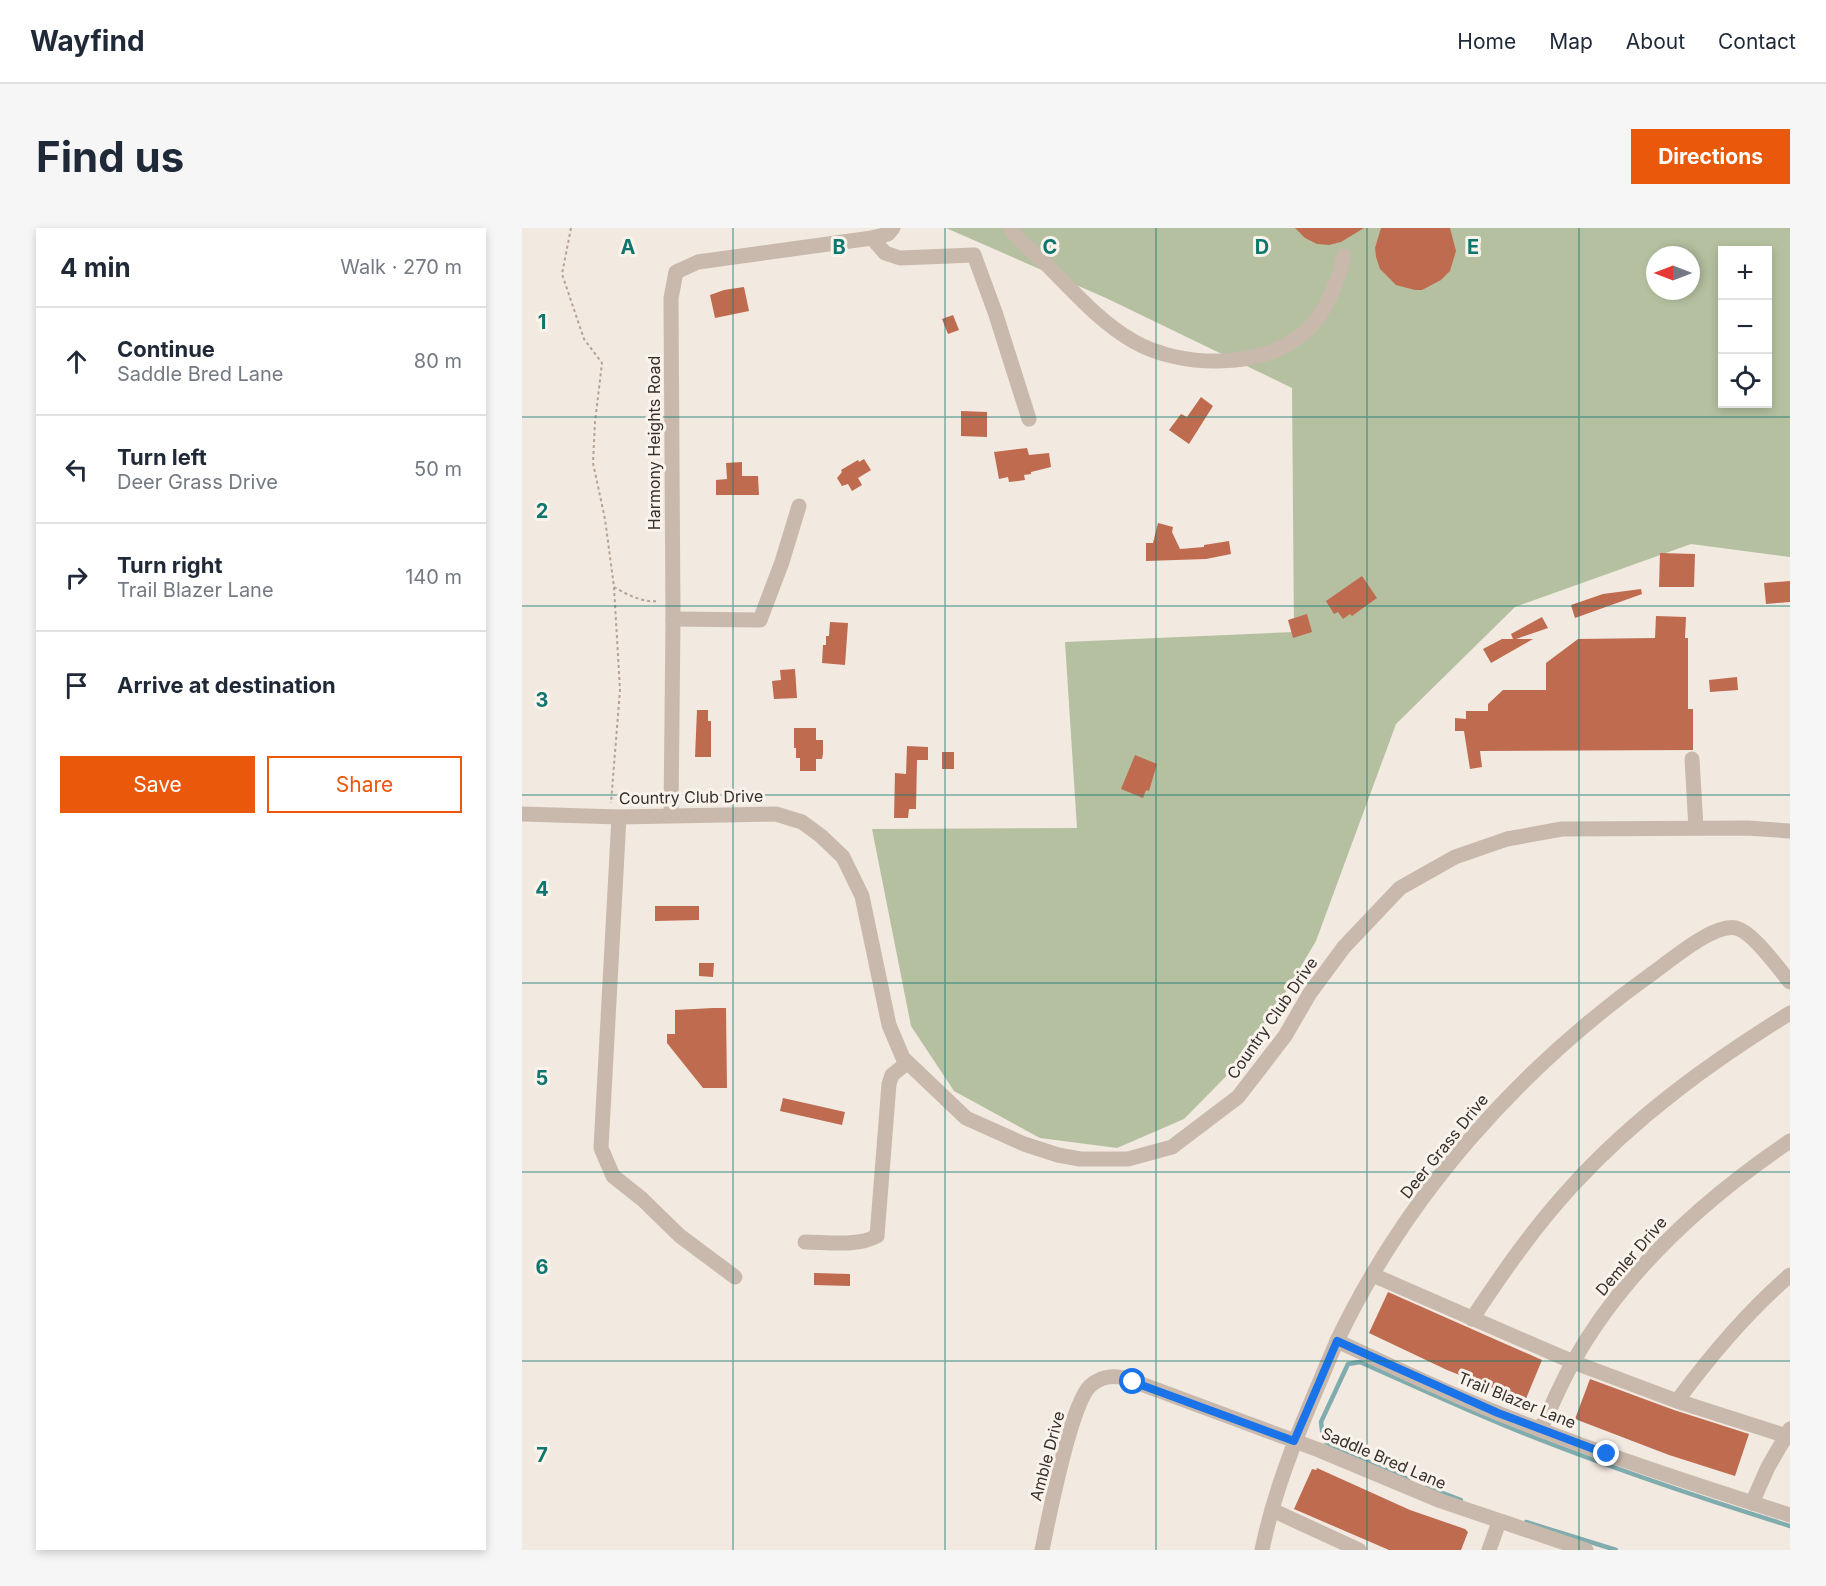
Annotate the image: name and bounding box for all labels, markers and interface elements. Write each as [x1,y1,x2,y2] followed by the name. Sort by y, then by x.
[30,24,145,58] text: Wayfind
[1457,29,1516,54] text: Home
[1549,29,1593,54] text: Map
[1626,29,1685,54] text: About
[1718,29,1796,54] text: Contact
[1631,129,1790,184] button: Directions
[36,131,184,182] text: Find us
[621,235,636,259] text: A
[832,235,846,259] text: B
[1043,235,1057,259] text: C
[1255,235,1269,259] text: D
[1467,235,1479,259] text: E
[1646,246,1700,300] north arrow
[1718,246,1772,408] map controls
[1718,246,1772,300] button: +
[60,252,131,283] text: 4 min
[340,255,462,279] text: Walk · 270 m
[1718,300,1772,354] button: −
[538,310,546,334] text: 1
[117,336,215,362] text: Continue
[60,345,93,378] icon: ahead
[414,349,462,373] text: 80 m
[1718,354,1772,408] button: locate
[644,356,664,530] street label: Harmony Heights Road
[117,362,284,386] text: Saddle Bred Lane
[117,444,207,470] text: Turn left
[60,453,93,486] icon: left
[414,457,462,481] text: 50 m
[117,470,278,494] text: Deer Grass Drive
[536,499,548,523] text: 2
[117,552,223,578] text: Turn right
[60,561,93,594] icon: right
[405,565,462,589] text: 140 m
[117,578,274,602] text: Trail Blazer Lane
[60,669,93,702] icon: arrive
[117,672,336,698] text: Arrive at destination
[536,688,548,712] text: 3
[60,756,255,813] button: Save
[267,756,462,813] button: Share
[619,786,763,808] street label: Country Club Drive
[535,877,549,901] text: 4
[1222,953,1322,1083] street label: Country Club Drive
[536,1066,548,1090] text: 5
[1396,1090,1492,1202] street label: Deer Grass Drive
[1591,1212,1671,1300] street label: Demler Drive
[536,1255,549,1279] text: 6
[1455,1367,1579,1433] street label: Trail Blazer Lane
[1119,1368,1145,1394] route start
[1025,1409,1069,1503] street label: Amble Drive
[1319,1423,1449,1493] street label: Saddle Bred Lane
[1593,1440,1619,1466] route end
[536,1443,548,1467] text: 7

